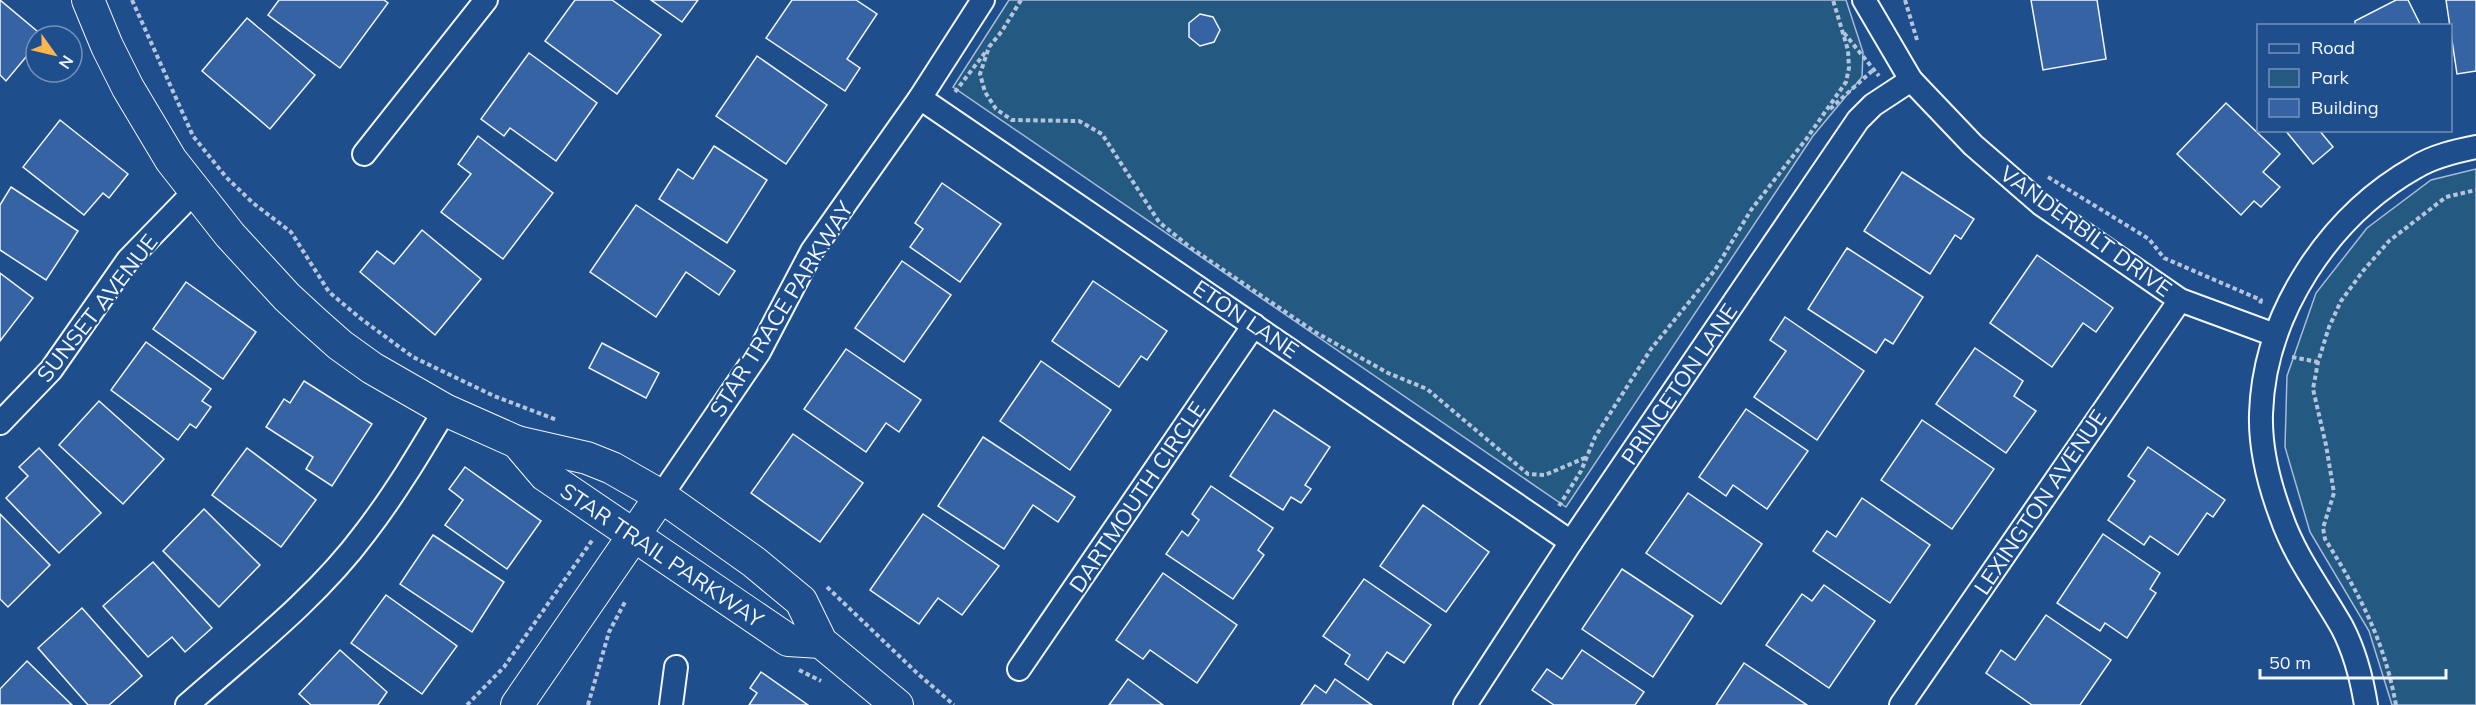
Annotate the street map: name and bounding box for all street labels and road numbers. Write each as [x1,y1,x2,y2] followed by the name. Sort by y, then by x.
[1994,159,2178,303] street label: VANDERBILT DRIVE
[703,195,859,422] street label: STAR TRACE PARKWAY
[30,228,164,388] street label: SUNSET AVENUE
[1188,274,1304,364] street label: ETON LANE
[1615,298,1743,470] street label: PRINCETON LANE
[1063,396,1211,598] street label: DARTMOUTH CIRCLE
[1968,404,2112,600] street label: LEXINGTON AVENUE
[555,477,769,634] street label: STAR TRAIL PARKWAY

